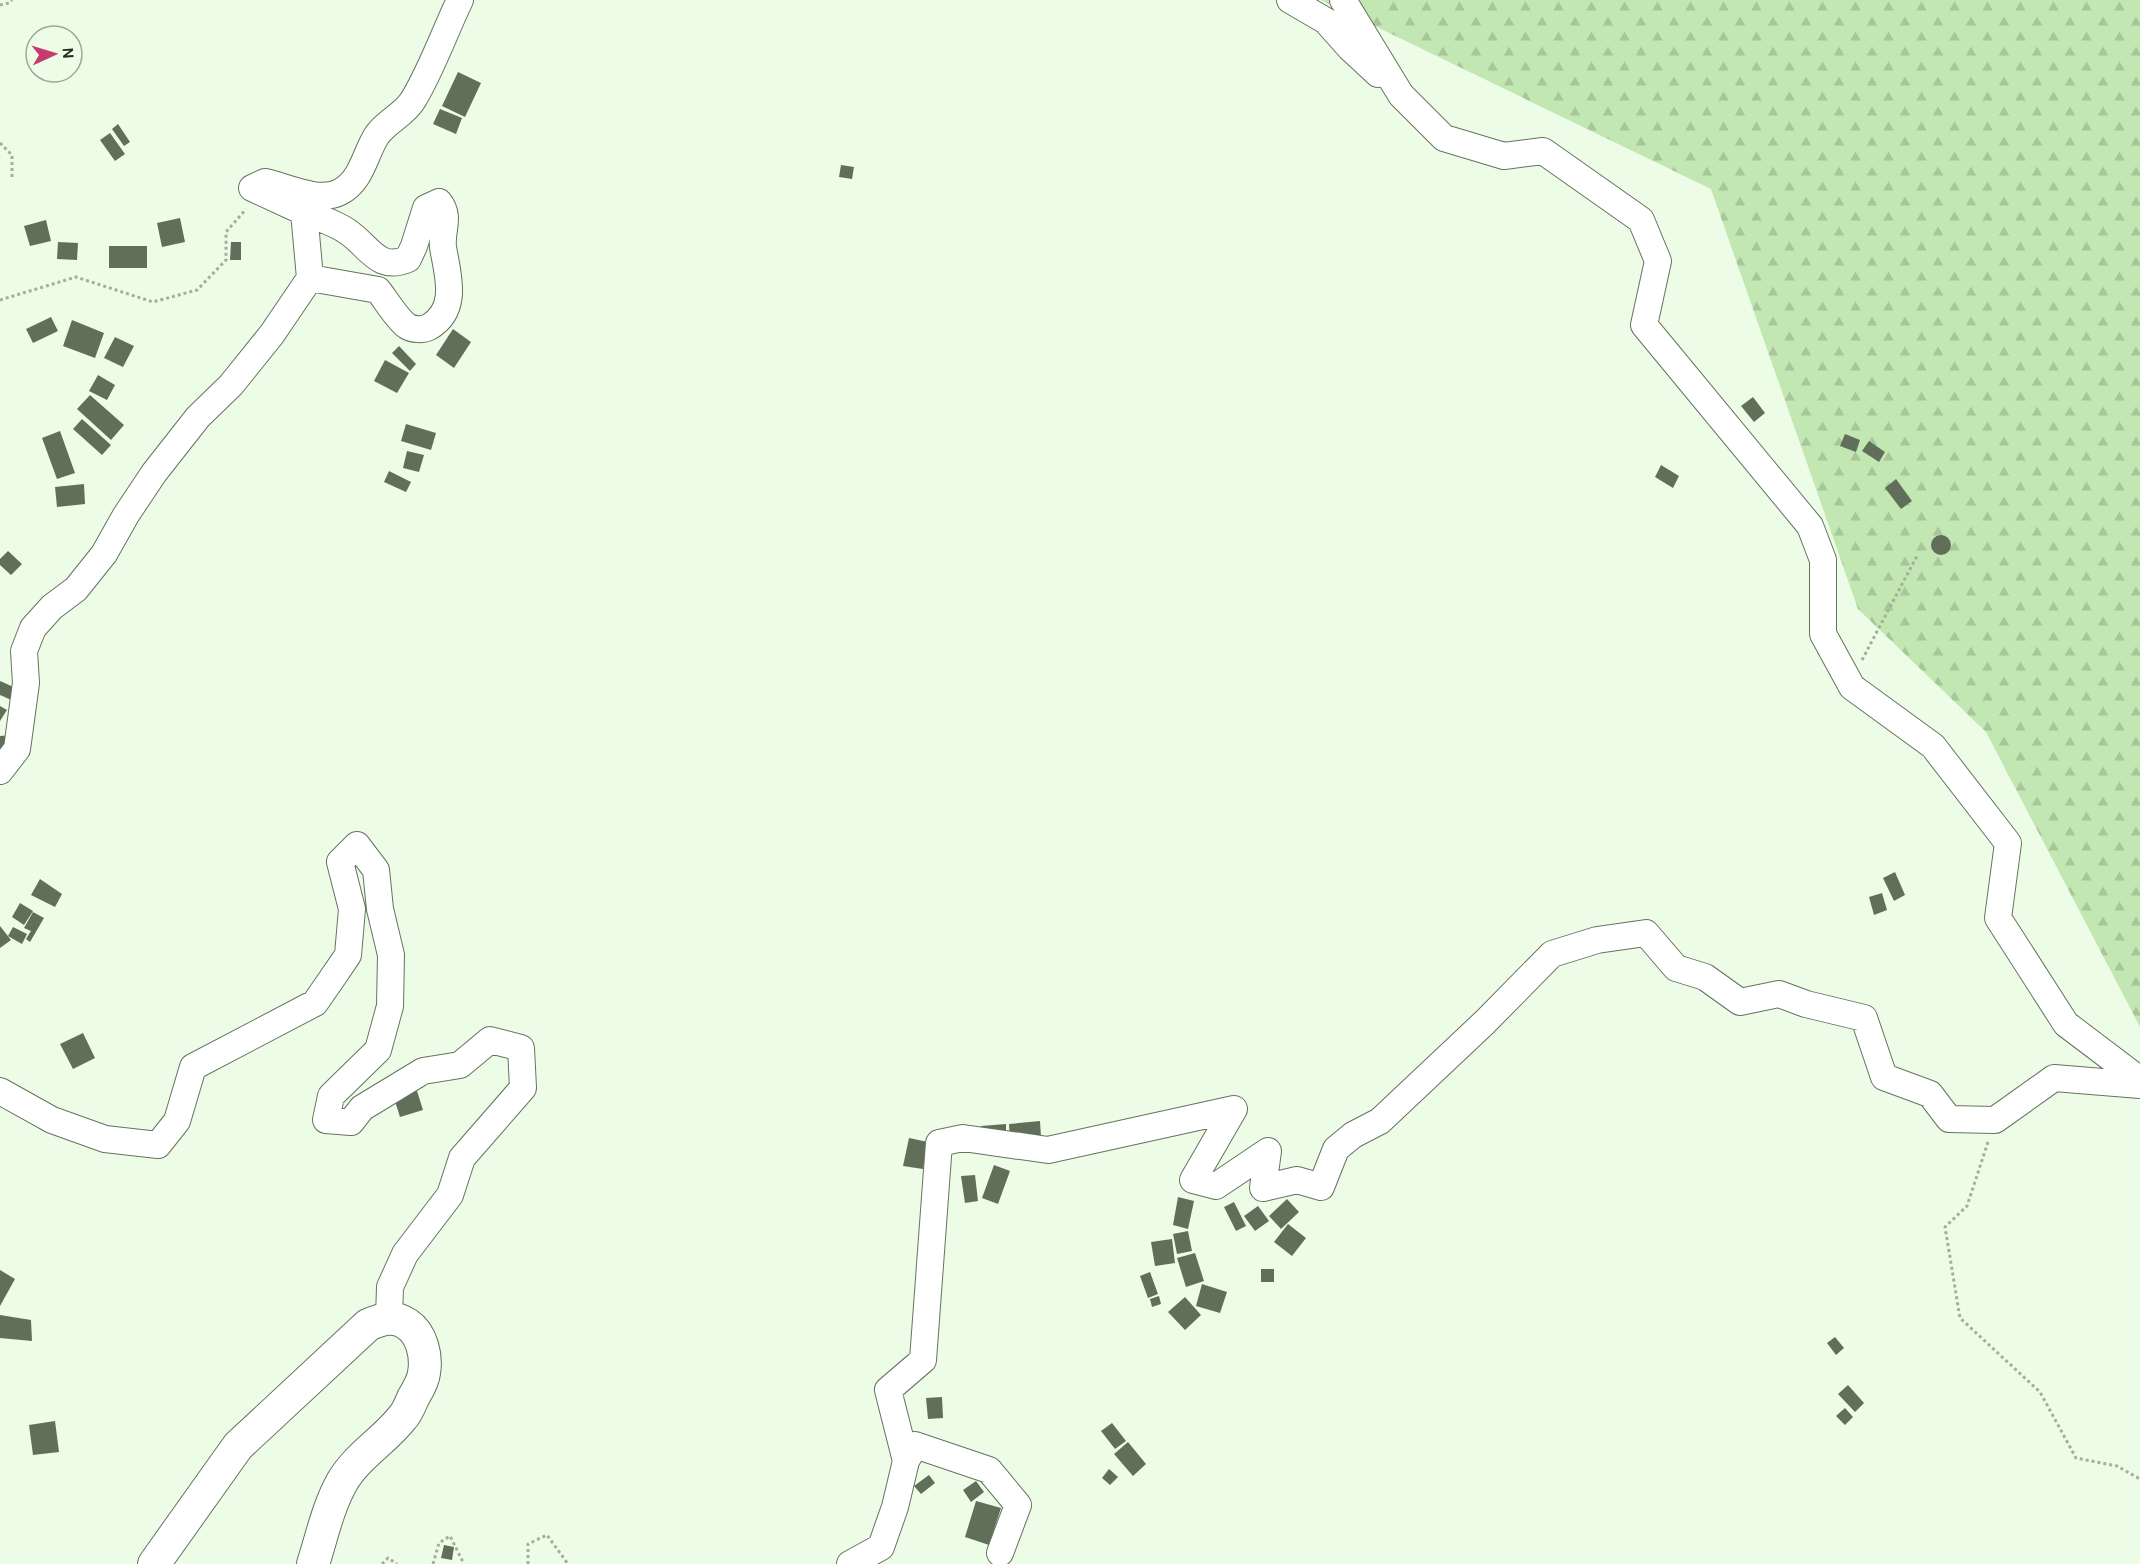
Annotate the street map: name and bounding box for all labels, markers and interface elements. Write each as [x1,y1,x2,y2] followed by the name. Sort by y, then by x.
[24,24,84,84] north arrow
[59,47,78,59] text: N

